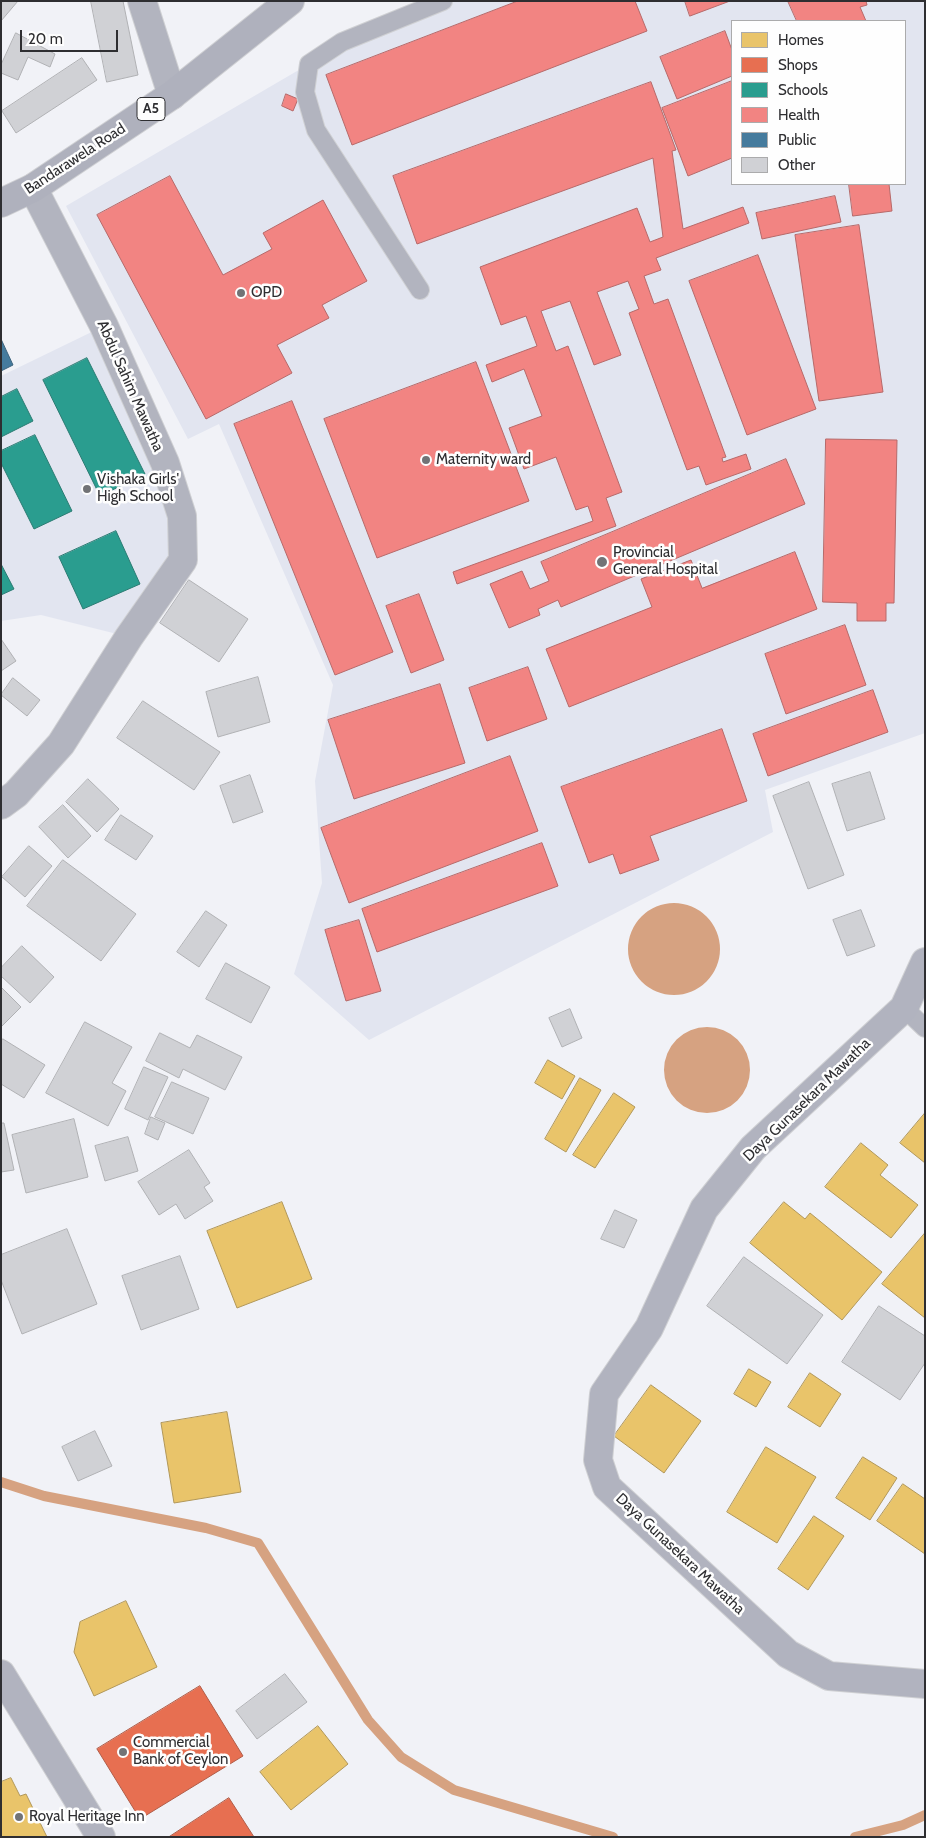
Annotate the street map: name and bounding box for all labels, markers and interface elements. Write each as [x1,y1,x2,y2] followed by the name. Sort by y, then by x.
[22,20,120,52] scale bar
[731,20,906,185] legend
[28,30,63,48] text: 20 m
[778,31,824,49] text: Homes
[778,56,818,74] text: Shops
[778,81,828,99] text: Schools
[137,98,165,120] road number: A5
[778,106,820,124] text: Health
[21,120,129,198] street label: Bandarawela Road
[778,131,816,149] text: Public
[778,156,815,174] text: Other
[251,284,282,302] place label: OPD
[235,287,247,299] marker: OPD
[93,318,167,454] street label: Abdul Sahim Mawatha
[436,451,531,469] place label: Maternity ward
[420,454,432,466] marker: Maternity ward
[97,471,179,506] place label: Vishaka Girls' High School
[81,483,93,495] marker: Vishaka Girls' High School
[613,544,718,579] place label: Provincial General Hospital
[595,555,609,569] marker: Provincial General Hospital
[740,1035,874,1165] street label: Daya Gunasekara Mawatha
[612,1490,748,1618] street label: Daya Gunasekara Mawatha
[133,1734,228,1769] place label: Commercial Bank of Ceylon
[117,1746,129,1758] marker: Commercial Bank of Ceylon
[29,1808,145,1826] place label: Royal Heritage Inn
[13,1811,25,1823] marker: Royal Heritage Inn

